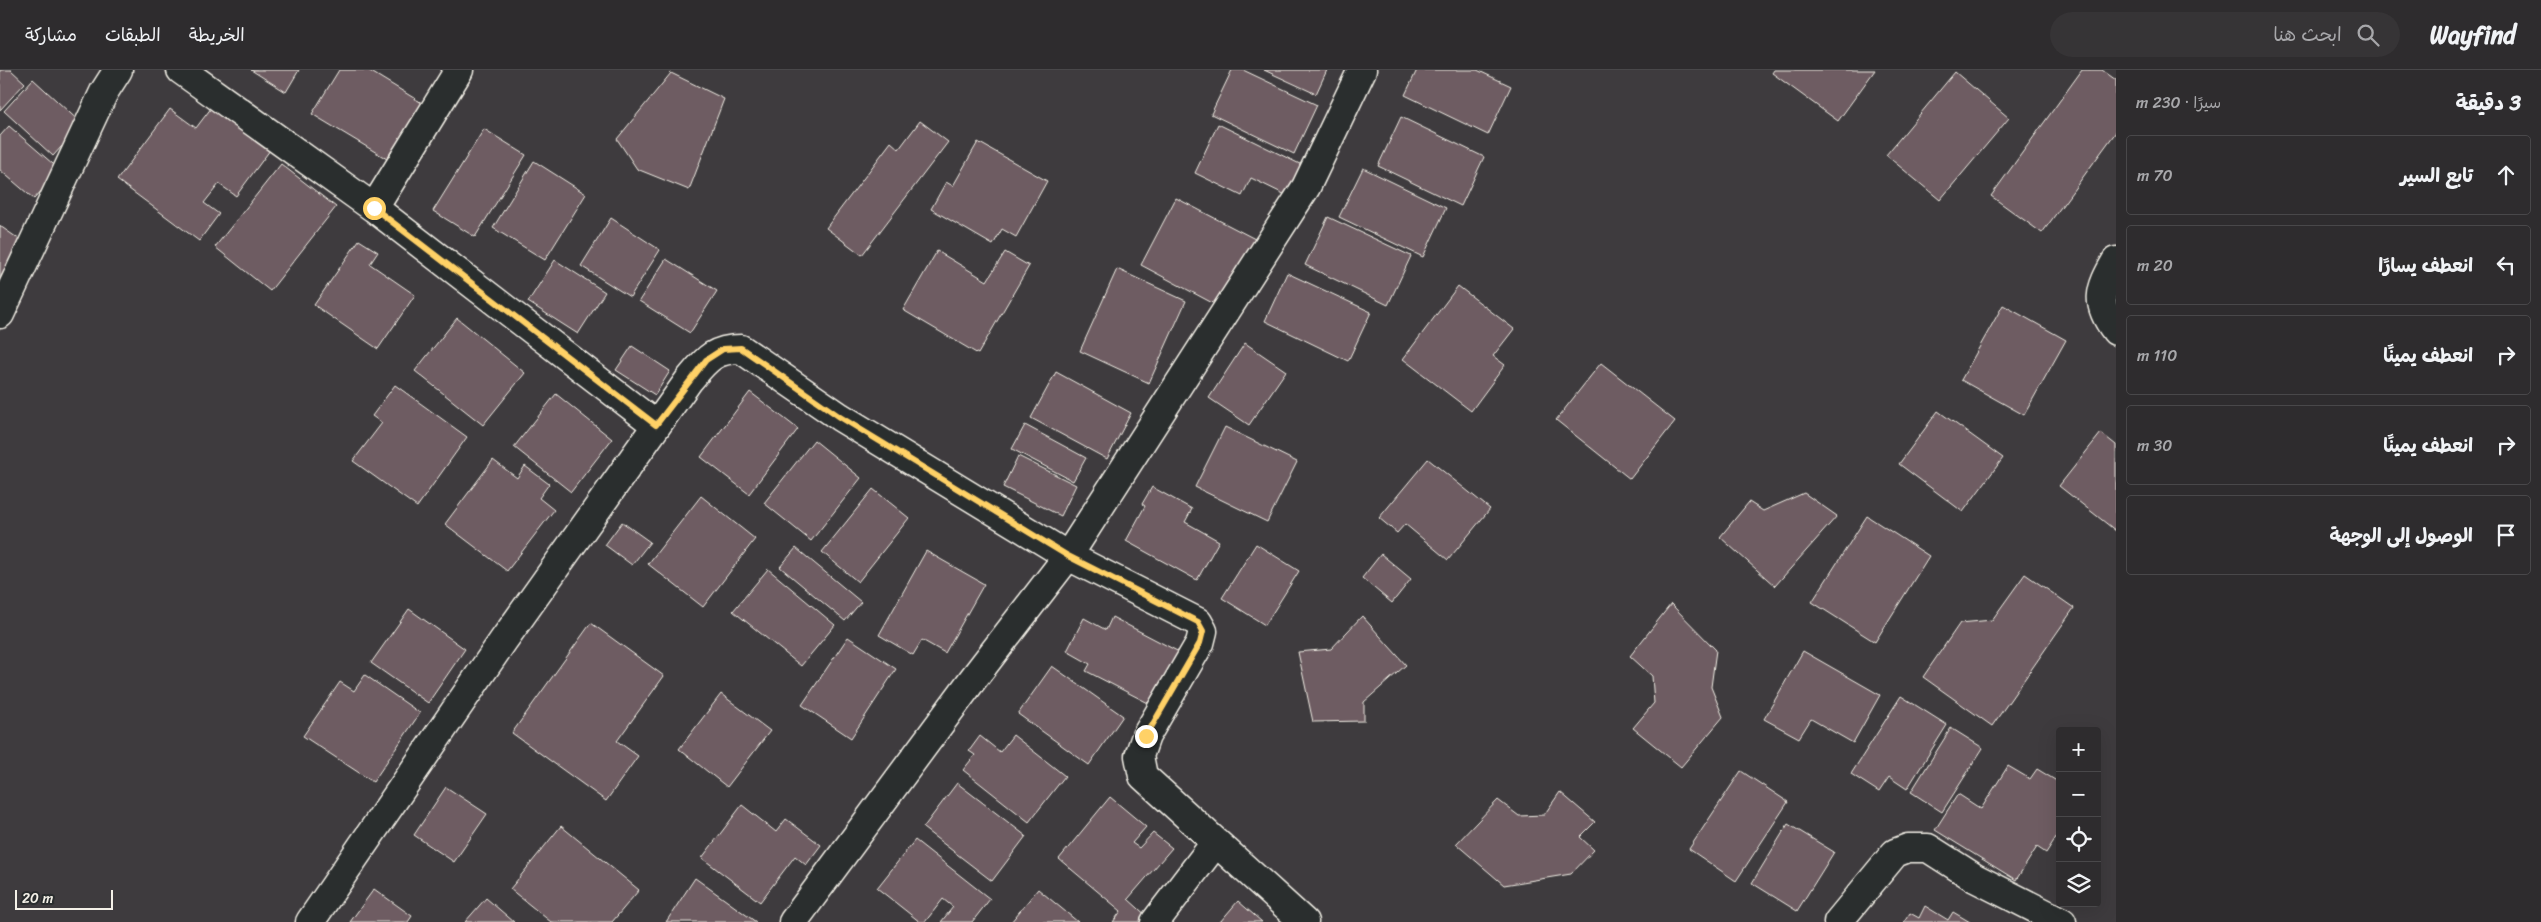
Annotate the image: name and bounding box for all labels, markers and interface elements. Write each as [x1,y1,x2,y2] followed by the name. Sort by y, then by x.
[2050,12,2400,57] search box
[2430,14,2516,56] text: Wayfind
[2273,18,2342,51] text: ابحث هنا
[25,19,77,51] text: مشاركة
[105,19,161,51] text: الطبقات
[189,19,245,51] text: الخريطة
[2354,21,2382,49] icon: search
[2456,84,2521,122] text: 3 دقيقة
[2136,88,2221,117] text: سيرًا · 230 m
[2400,159,2473,192] text: تابع السير
[2137,161,2173,190] text: 70 m
[2492,161,2520,189] icon: ahead
[363,197,386,220] route start
[2378,249,2473,282] text: انعطف يسارًا
[2137,251,2173,280] text: 20 m
[2492,251,2520,279] icon: left
[2383,339,2473,372] text: انعطف يمينًا
[2137,341,2177,370] text: 110 m
[2492,341,2520,369] icon: right
[2383,429,2473,462] text: انعطف يمينًا
[2137,431,2172,460] text: 30 m
[2492,431,2520,459] icon: right
[2330,519,2473,552] text: الوصول إلى الوجهة
[2492,521,2520,549] icon: arrive
[1135,725,1158,748] route end
[2056,727,2101,907] map controls
[2056,727,2101,772] button: +
[2056,772,2101,817] button: −
[2056,817,2101,862] button: locate
[2056,862,2101,907] button: layers
[22,886,53,911] text: 20 m
[15,887,112,910] scale bar

